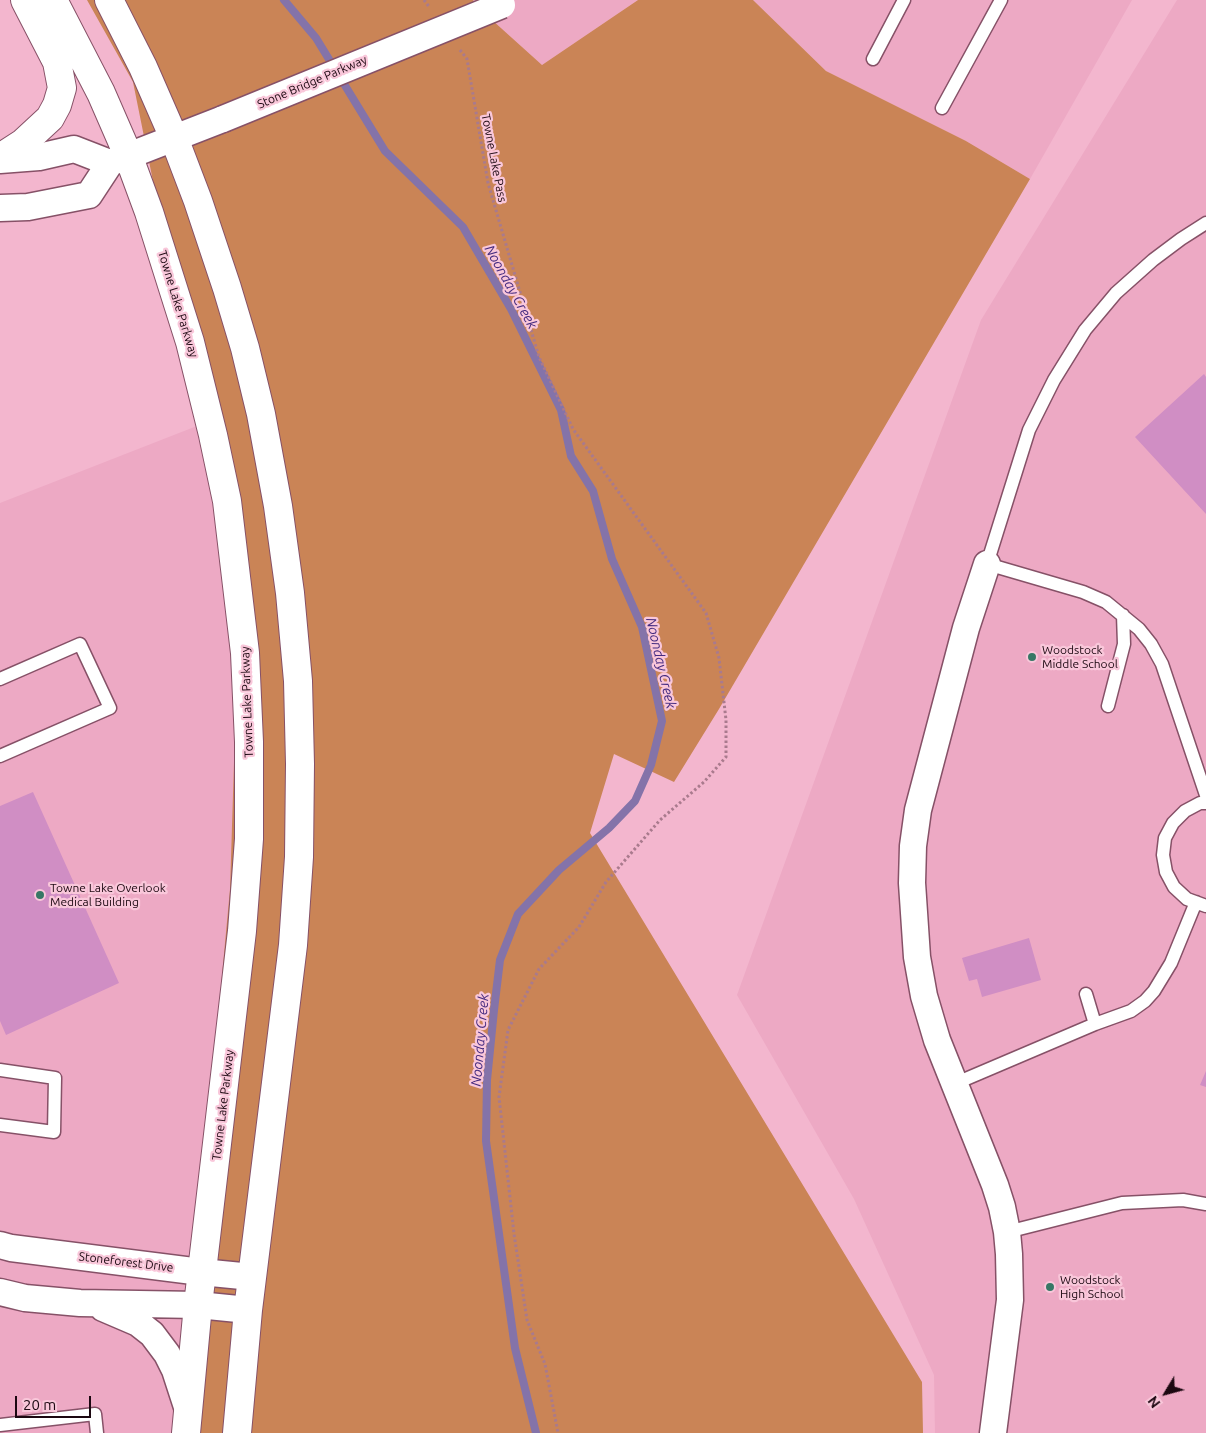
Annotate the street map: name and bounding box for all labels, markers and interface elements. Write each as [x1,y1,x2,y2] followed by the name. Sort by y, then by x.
[255,52,369,112] street label: Stone Bridge Parkway
[478,113,510,203] street label: Towne Lake Pass
[481,242,541,332] water label: Noonday Creek
[155,249,201,359] street label: Towne Lake Parkway
[642,616,680,710] water label: Noonday Creek
[1042,643,1118,671] place label: Woodstock Middle School
[238,646,256,758] street label: Towne Lake Parkway
[1026,651,1038,663] marker: Woodstock Middle School
[50,881,166,909] place label: Towne Lake Overlook Medical Building
[34,889,46,901] marker: Towne Lake Overlook Medical Building
[468,993,492,1087] water label: Noonday Creek
[209,1049,237,1161] street label: Towne Lake Parkway
[78,1249,174,1275] street label: Stoneforest Drive
[1060,1273,1124,1301] place label: Woodstock High School
[1044,1281,1056,1293] marker: Woodstock High School
[1141,1368,1191,1418] north arrow
[18,1386,94,1418] scale bar
[1144,1393,1164,1411] text: N
[23,1396,56,1413] text: 20 m

